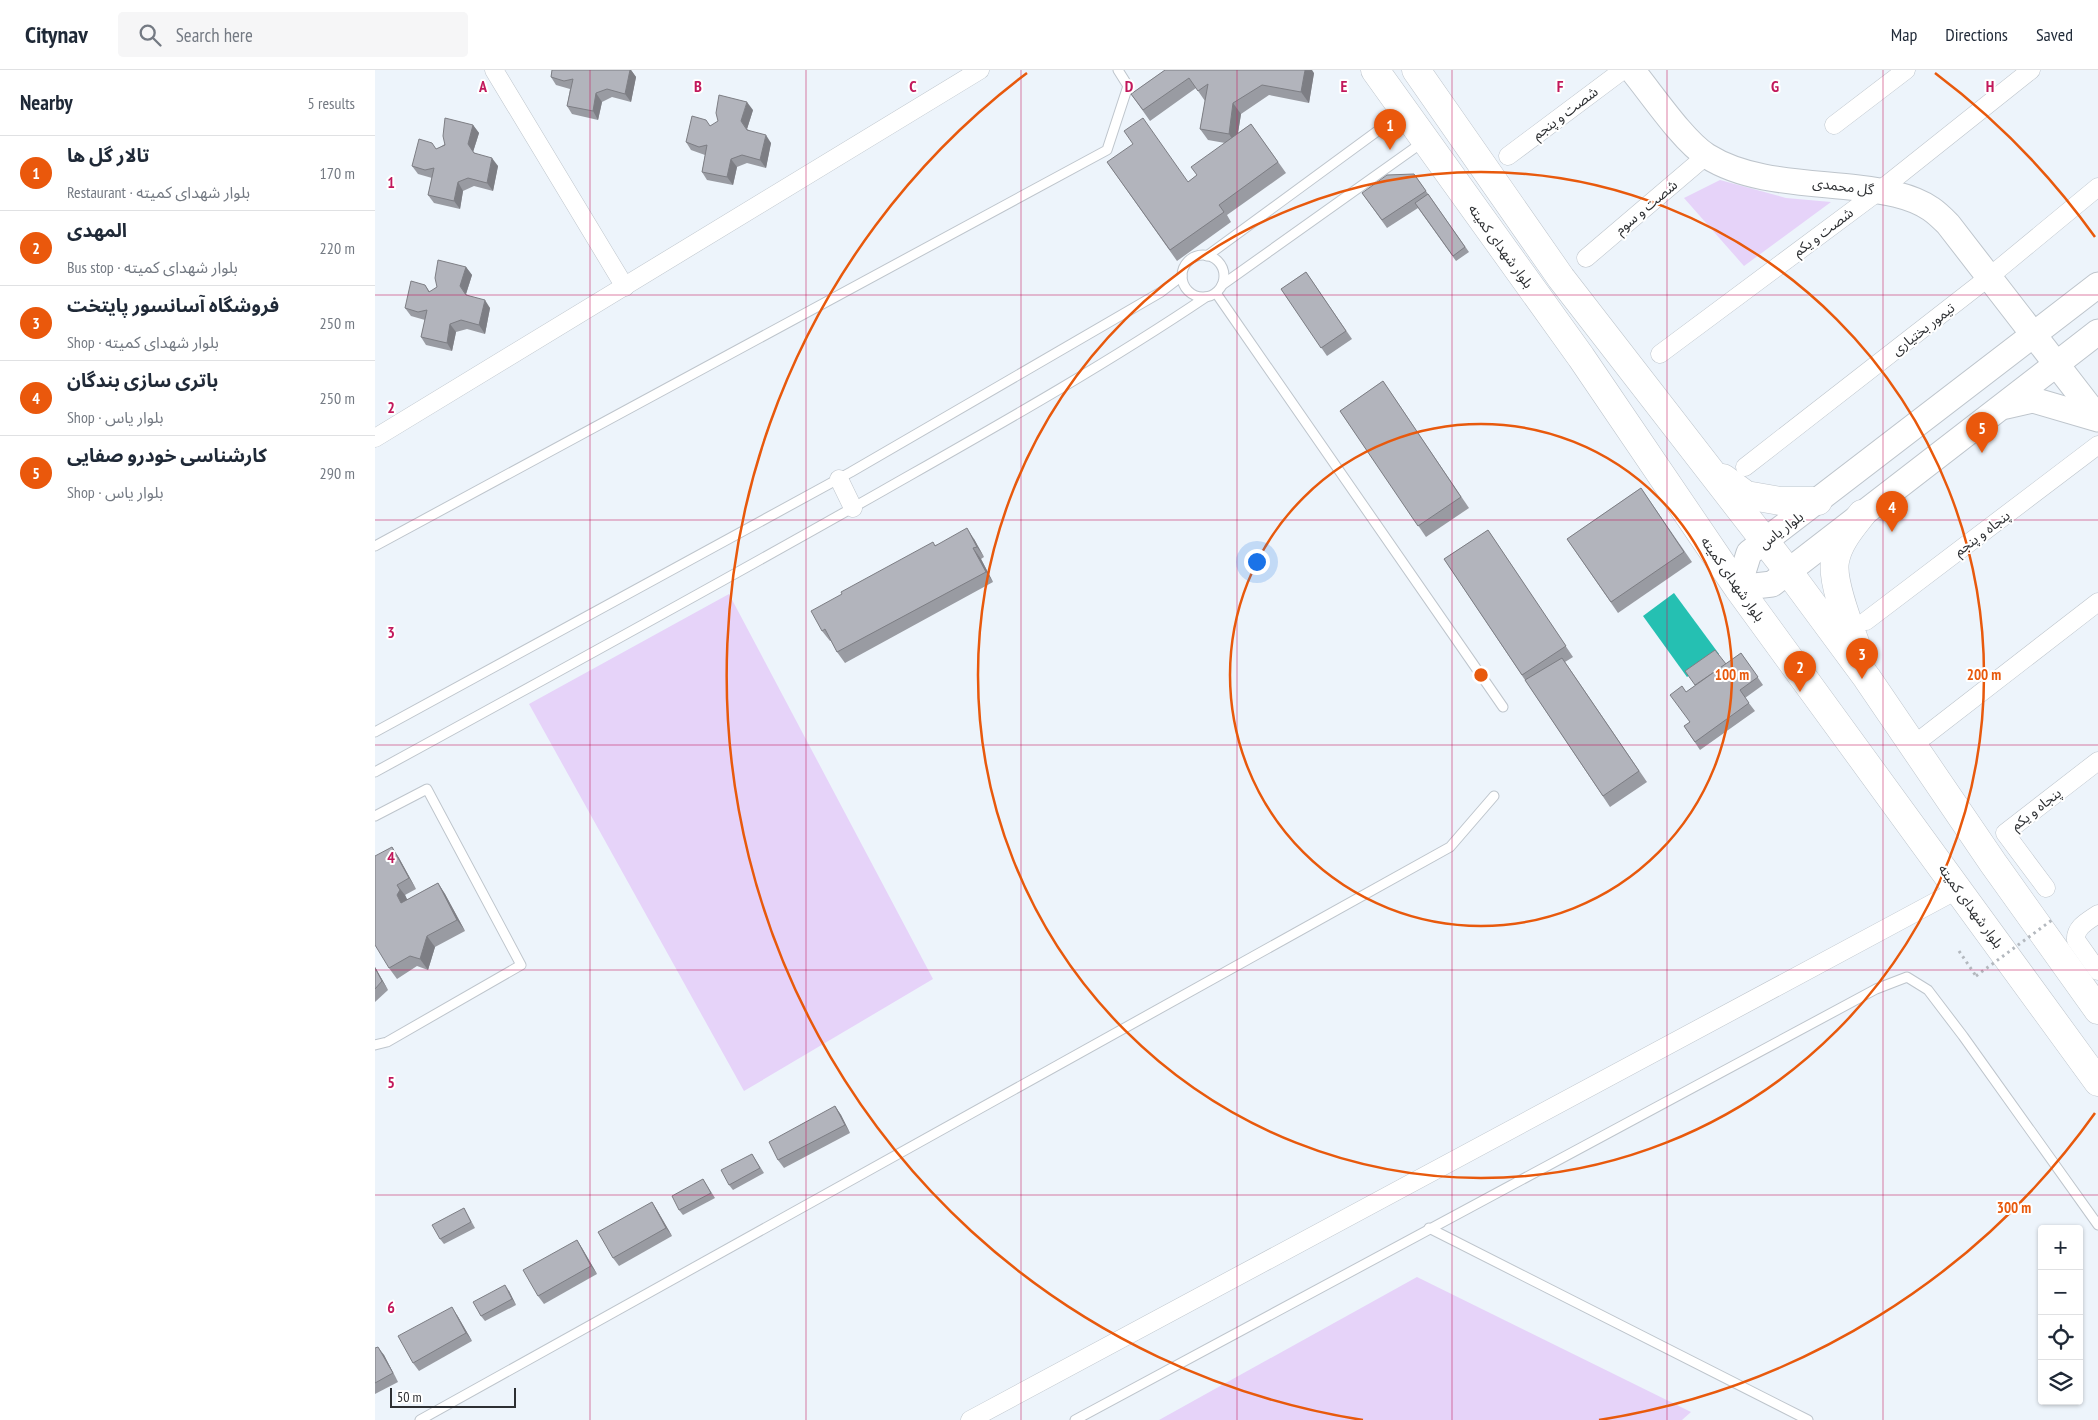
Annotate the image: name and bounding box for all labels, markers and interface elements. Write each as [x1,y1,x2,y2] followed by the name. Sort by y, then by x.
[118,12,468,57] search box
[25,19,88,50] text: Citynav
[136,21,164,49] icon: search
[176,23,253,47] text: Search here
[1891,23,1917,46] text: Map
[1945,23,2008,46] text: Directions
[2036,23,2073,46] text: Saved
[478,76,488,96] text: A
[694,76,702,96] text: B
[909,76,917,96] text: C
[1125,76,1134,96] text: D
[1341,76,1348,96] text: E
[1557,76,1564,96] text: F
[1771,76,1779,96] text: G
[1986,76,1994,96] text: H
[1529,82,1603,145] street label: شصت و پنجم
[20,89,73,116] text: Nearby
[308,93,355,113] text: 5 results
[1374,109,1406,150] pin: 1
[67,143,149,167] text: تالار گل ها
[32,163,40,183] text: 1
[320,163,355,183] text: 170 m
[387,172,395,192] text: 1
[1811,173,1875,199] street label: گل محمدی
[1611,176,1682,240] street label: شصت و سوم
[67,182,250,202] text: Restaurant · بلوار شهدای کمیته
[1464,200,1538,292] street label: بلوار شهدای کمیته
[1789,203,1858,262] street label: شصت و یکم
[67,218,127,242] text: المهدی
[32,238,40,258] text: 2
[320,238,355,258] text: 220 m
[67,257,238,277] text: Bus stop · بلوار شهدای کمیته
[67,293,279,317] text: فروشگاه آسانسور پایتخت
[1888,299,1958,359] street label: تیمور بختیاری
[32,313,40,333] text: 3
[320,313,355,333] text: 250 m
[67,332,219,352] text: Shop · بلوار شهدای کمیته
[67,368,218,392] text: باتری سازی بندگان
[32,388,40,408] text: 4
[320,388,355,408] text: 250 m
[387,397,395,417] text: 2
[67,407,163,427] text: Shop · بلوار یاس
[1966,412,1998,453] pin: 5
[67,443,267,467] text: کارشناسی خودرو صفایی
[32,463,40,483] text: 5
[320,463,355,483] text: 290 m
[67,482,163,502] text: Shop · بلوار یاس
[1876,491,1908,532] pin: 4
[1950,506,2015,562] street label: پنجاه و پنجم
[1755,507,1807,553] street label: بلوار یاس
[1697,533,1769,625] street label: بلوار شهدای کمیته
[1244,549,1270,575] your location
[387,622,395,642] text: 3
[1846,638,1878,679] pin: 3
[1784,651,1816,692] pin: 2
[1715,665,1749,684] text: 100 m
[1967,665,2001,684] text: 200 m
[1472,666,1490,684] centre of rings
[2007,784,2066,836] street label: پنجاه و یکم
[387,847,395,867] text: 4
[1934,860,2008,952] street label: بلوار شهدای کمیته
[387,1072,395,1092] text: 5
[1997,1198,2031,1217] text: 300 m
[2038,1225,2083,1405] map controls
[2038,1225,2083,1270] button: +
[2038,1270,2083,1315] button: −
[387,1297,395,1317] text: 6
[2038,1315,2083,1360] button: locate
[2038,1360,2083,1405] button: layers
[390,1385,516,1408] scale bar
[397,1388,422,1406] text: 50 m

